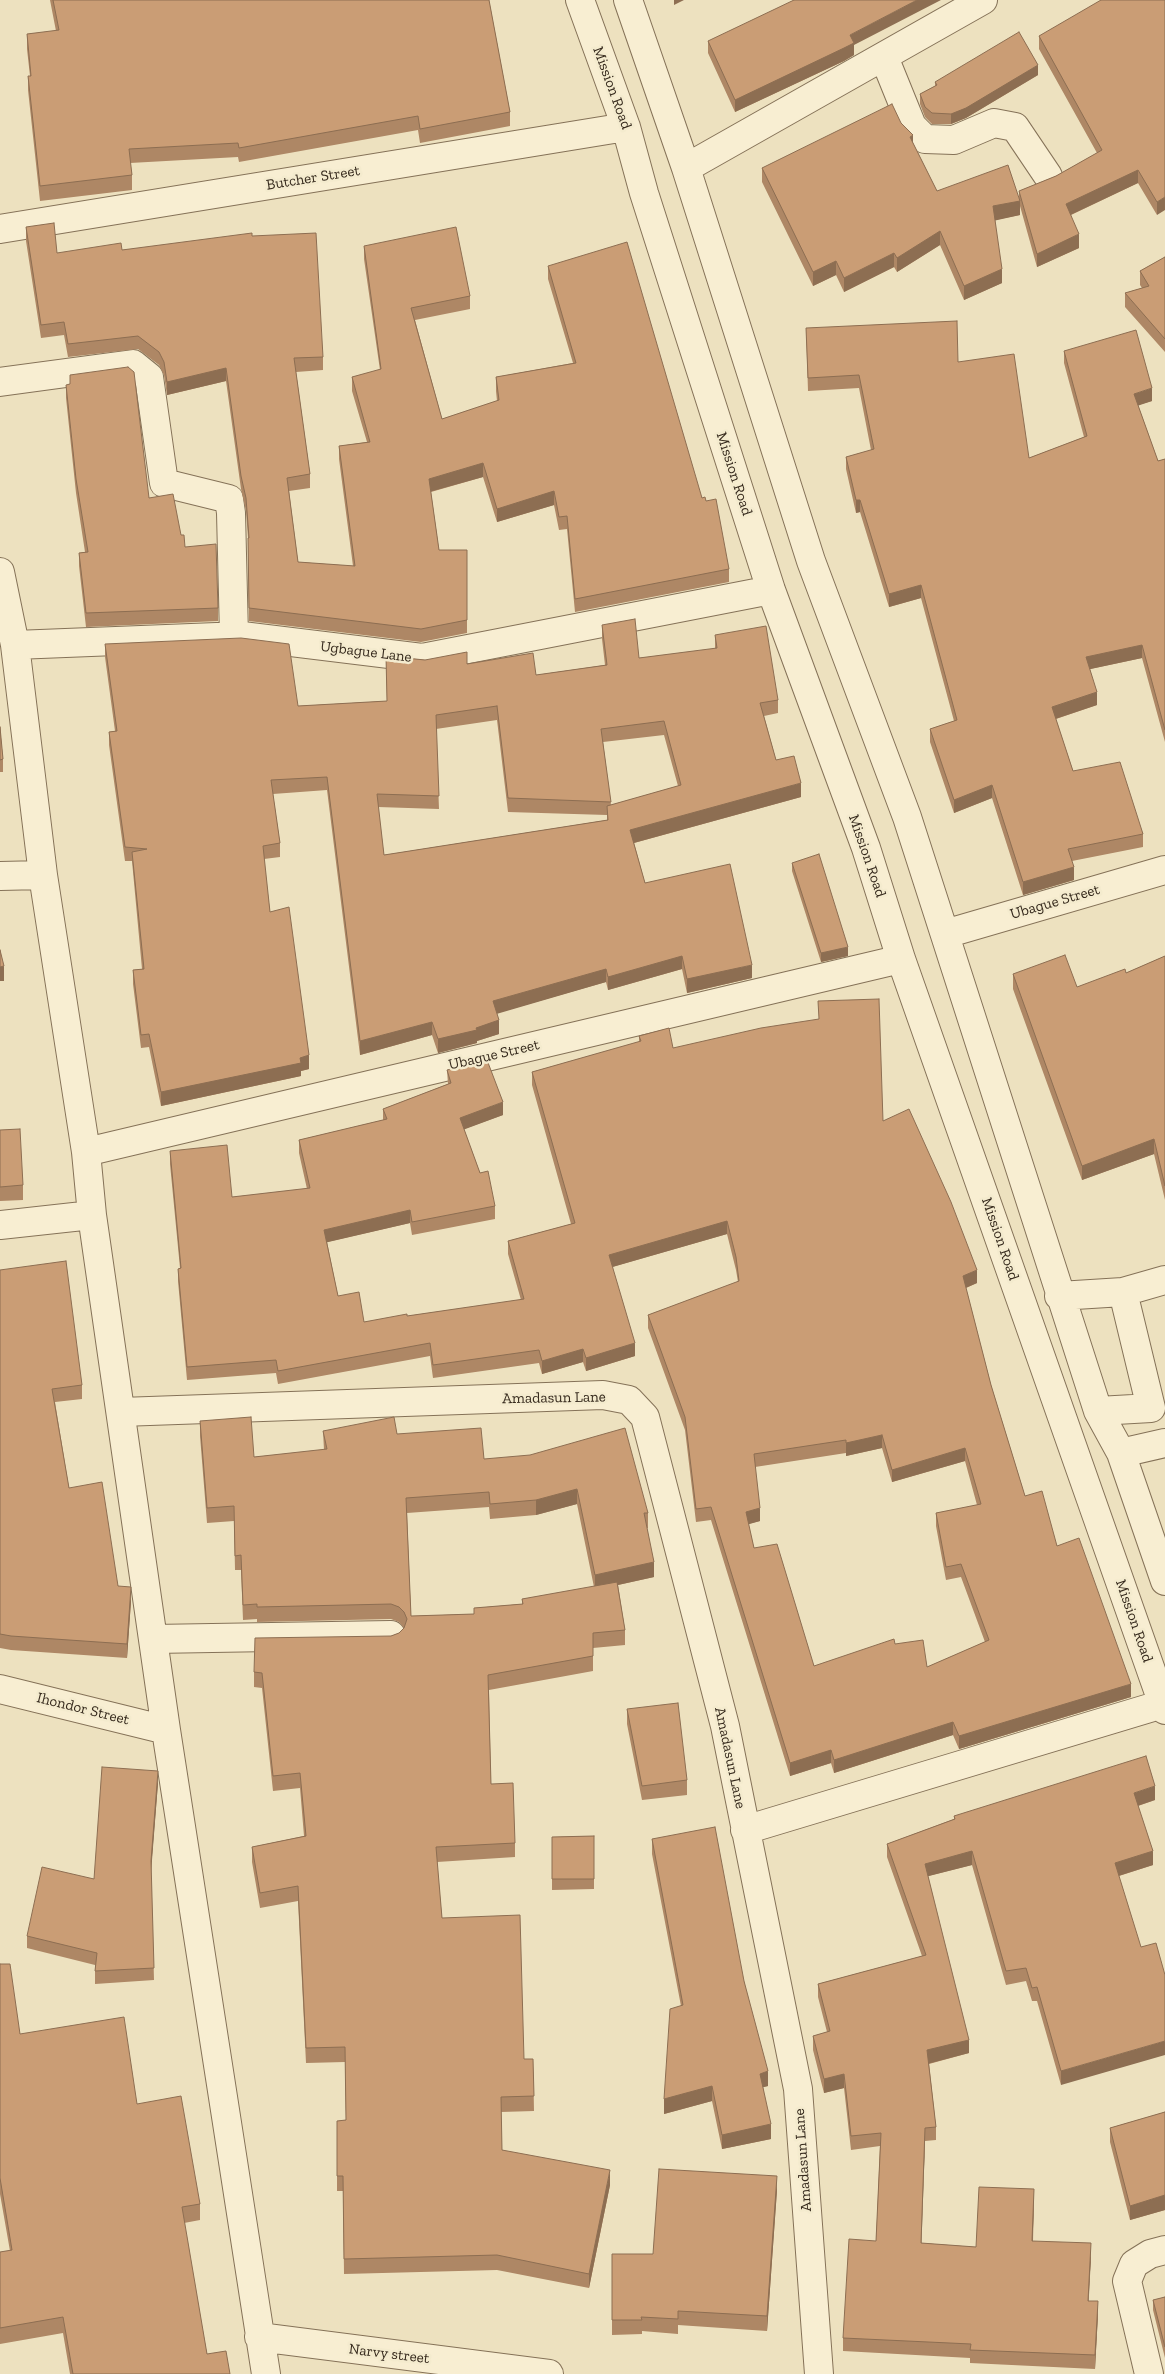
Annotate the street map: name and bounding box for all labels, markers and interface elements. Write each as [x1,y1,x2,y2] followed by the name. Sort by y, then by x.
[589,44,635,132] street label: Mission Road
[265,162,361,194] street label: Butcher Street
[712,430,756,518] street label: Mission Road
[319,637,413,667] street label: Ugbague Lane
[844,812,890,900] street label: Mission Road
[1008,881,1102,923] street label: Ubague Street
[447,1036,541,1074] street label: Ubague Street
[977,1195,1023,1283] street label: Mission Road
[502,1388,606,1408] street label: Amadasun Lane
[1111,1577,1157,1665] street label: Mission Road
[35,1689,131,1729] street label: Ihondor Street
[710,1706,750,1810] street label: Amadasun Lane
[790,2108,816,2212] street label: Amadasun Lane
[348,2340,430,2368] street label: Narvy street

